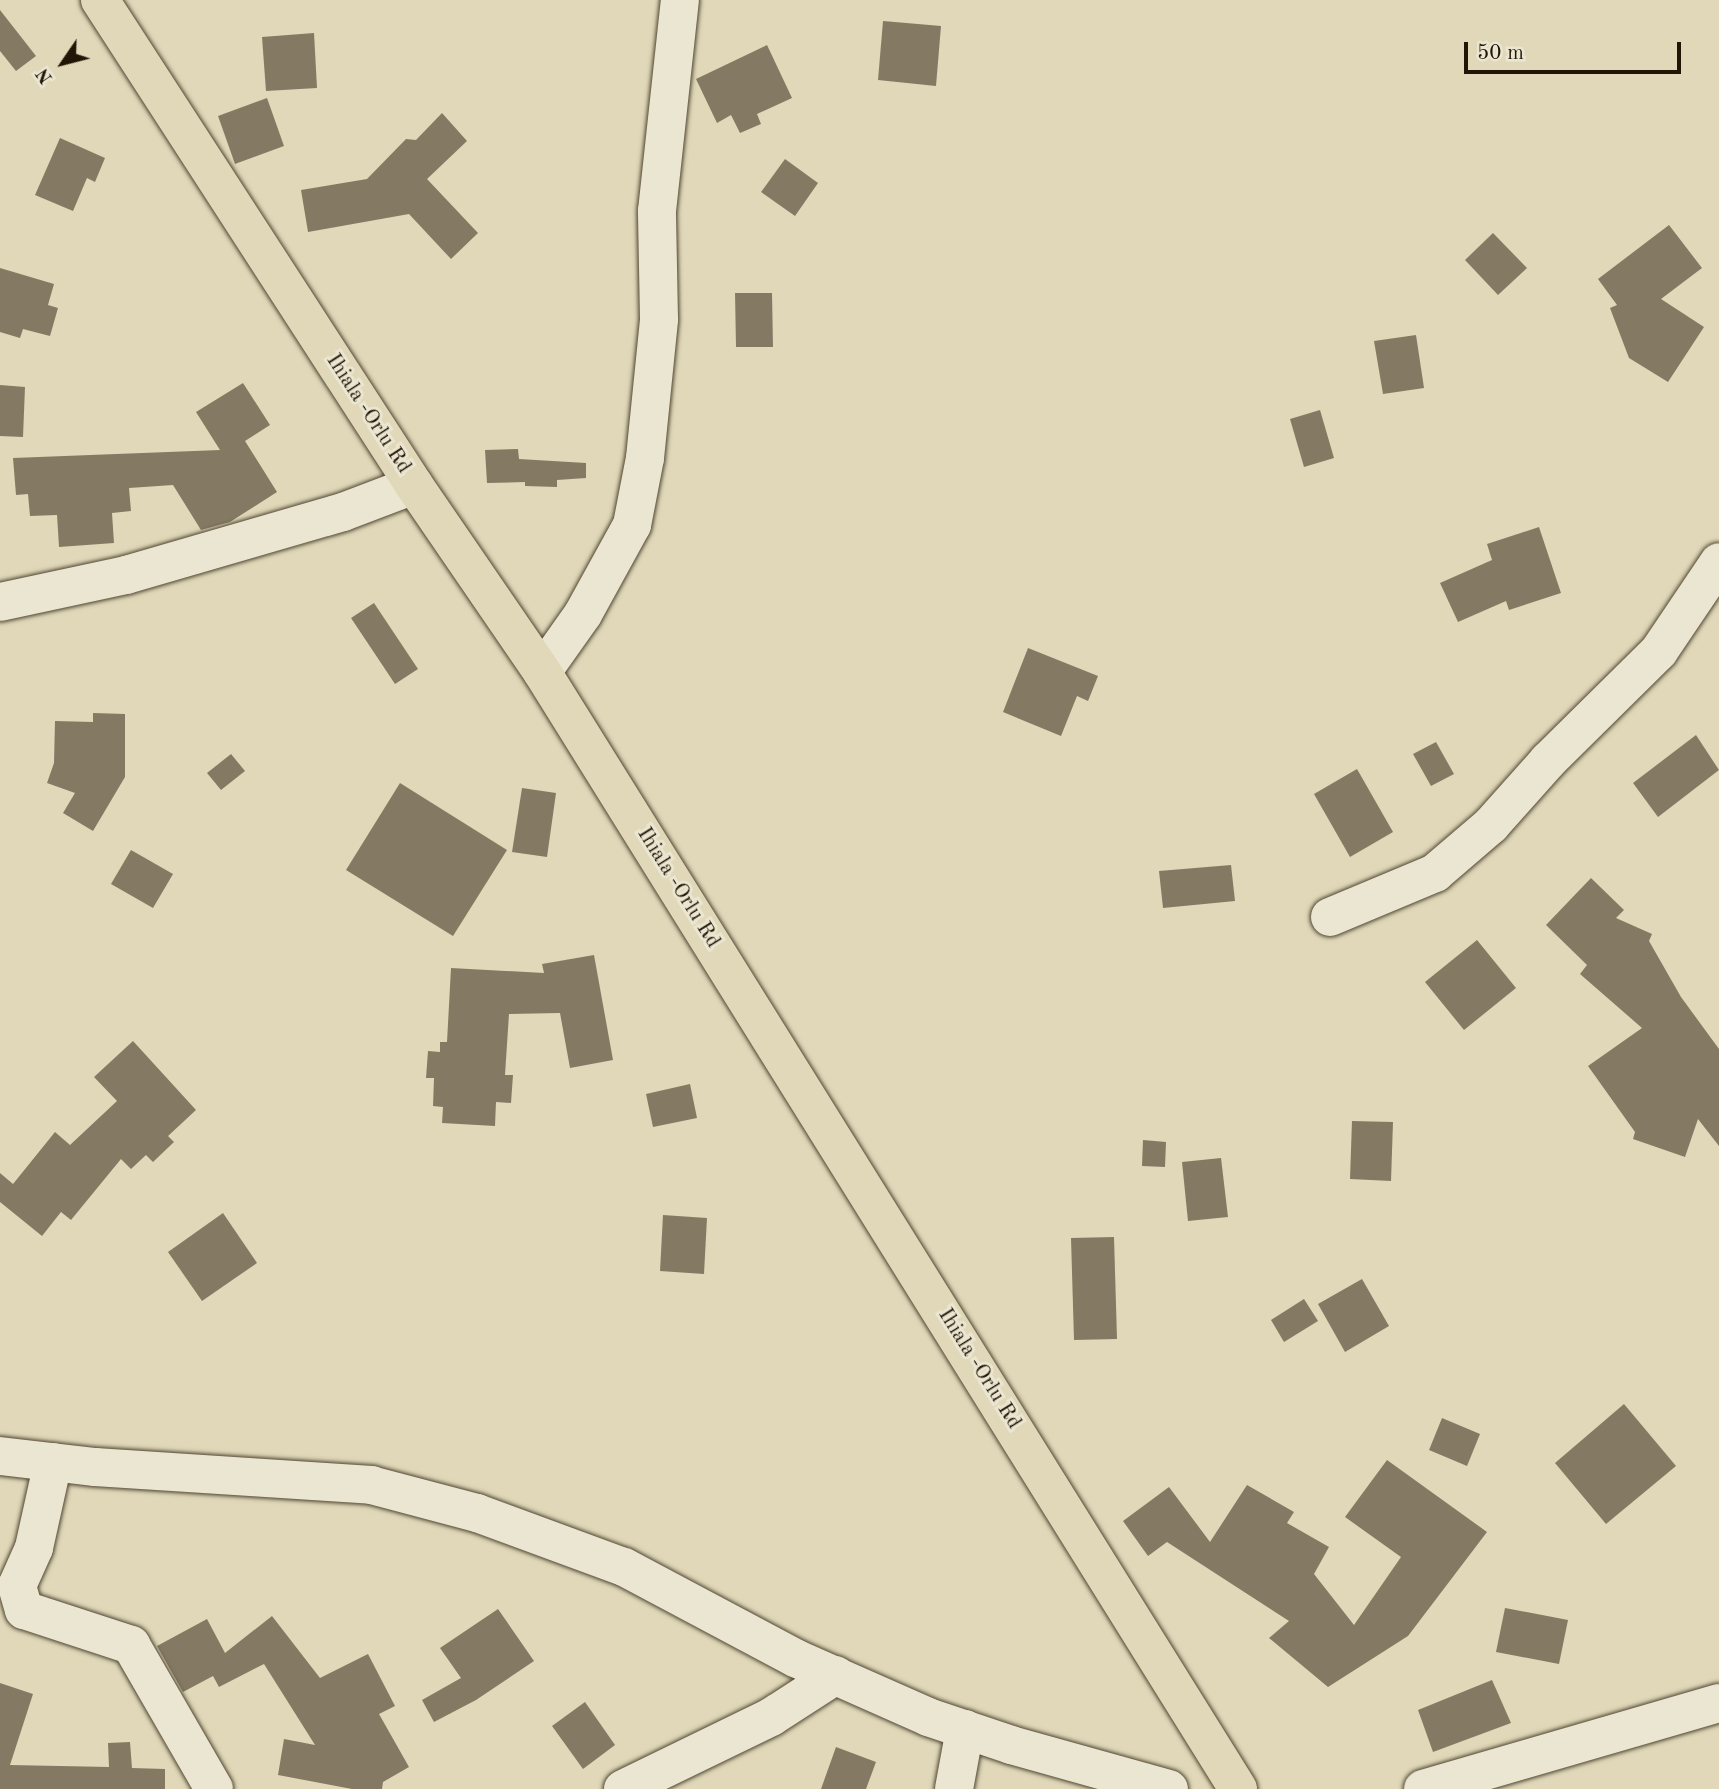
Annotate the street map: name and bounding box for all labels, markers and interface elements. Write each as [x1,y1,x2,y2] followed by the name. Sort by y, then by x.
[28,28,98,98] north arrow
[1467,28,1684,72] scale bar
[1477,43,1524,64] text: 50 m
[33,64,57,87] text: N
[320,349,416,479] street label: Ihiala -Orlu Rd
[631,823,725,953] street label: Ihiala -Orlu Rd
[932,1304,1026,1434] street label: Ihiala -Orlu Rd

